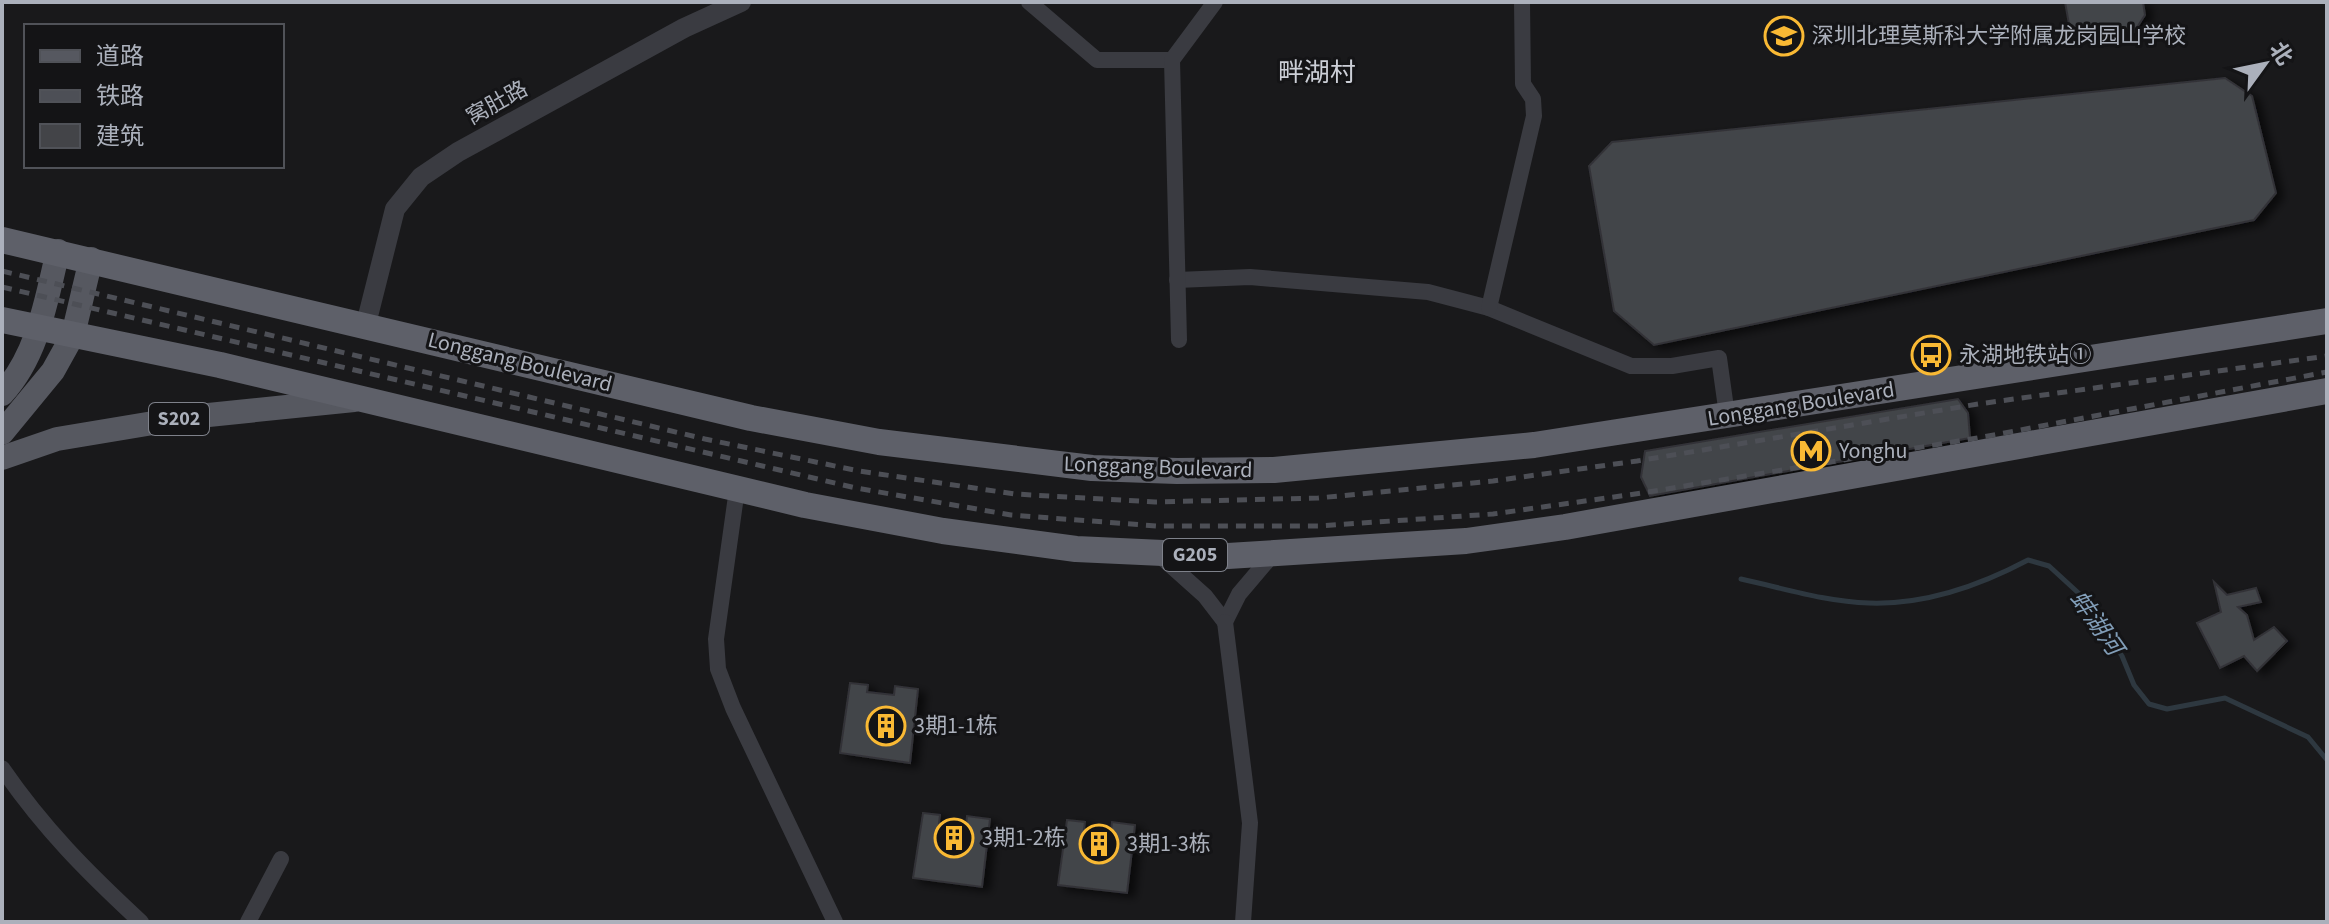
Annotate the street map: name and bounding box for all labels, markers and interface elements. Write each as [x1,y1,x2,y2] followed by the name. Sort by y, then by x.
[1763,15,1805,57] school or university icon: 深圳北理莫斯科大学附属龙岗园山学校
[1812,20,2186,52] place label: 深圳北理莫斯科大学附属龙岗园山学校
[24,24,284,168] legend
[2225,24,2305,104] north arrow
[2262,36,2300,72] text: 北
[96,39,144,74] text: 道路
[1278,54,1356,91] district label: 畔湖村
[460,73,534,133] street label: 窝肚路
[96,79,144,114] text: 铁路
[96,119,144,154] text: 建筑
[425,324,615,400] street label: Longgang Boulevard
[1910,334,1952,376] bus stop icon: 永湖地铁站①
[1959,339,2091,371] place label: 永湖地铁站①
[1705,373,1897,435] street label: Longgang Boulevard
[149,403,209,435] road number: S202
[1790,430,1832,472] metro station icon: Yonghu
[1838,435,1908,467] place label: Yonghu
[1063,448,1253,486] street label: Longgang Boulevard
[1163,539,1227,571] road number: G205
[2061,583,2133,666] water label: 蚌湖河
[865,705,907,747] building icon: 3期1-1栋
[914,710,998,742] place label: 3期1-1栋
[933,817,975,859] building icon: 3期1-2栋
[982,822,1066,854] place label: 3期1-2栋
[1078,823,1120,865] building icon: 3期1-3栋
[1127,828,1211,860] place label: 3期1-3栋

